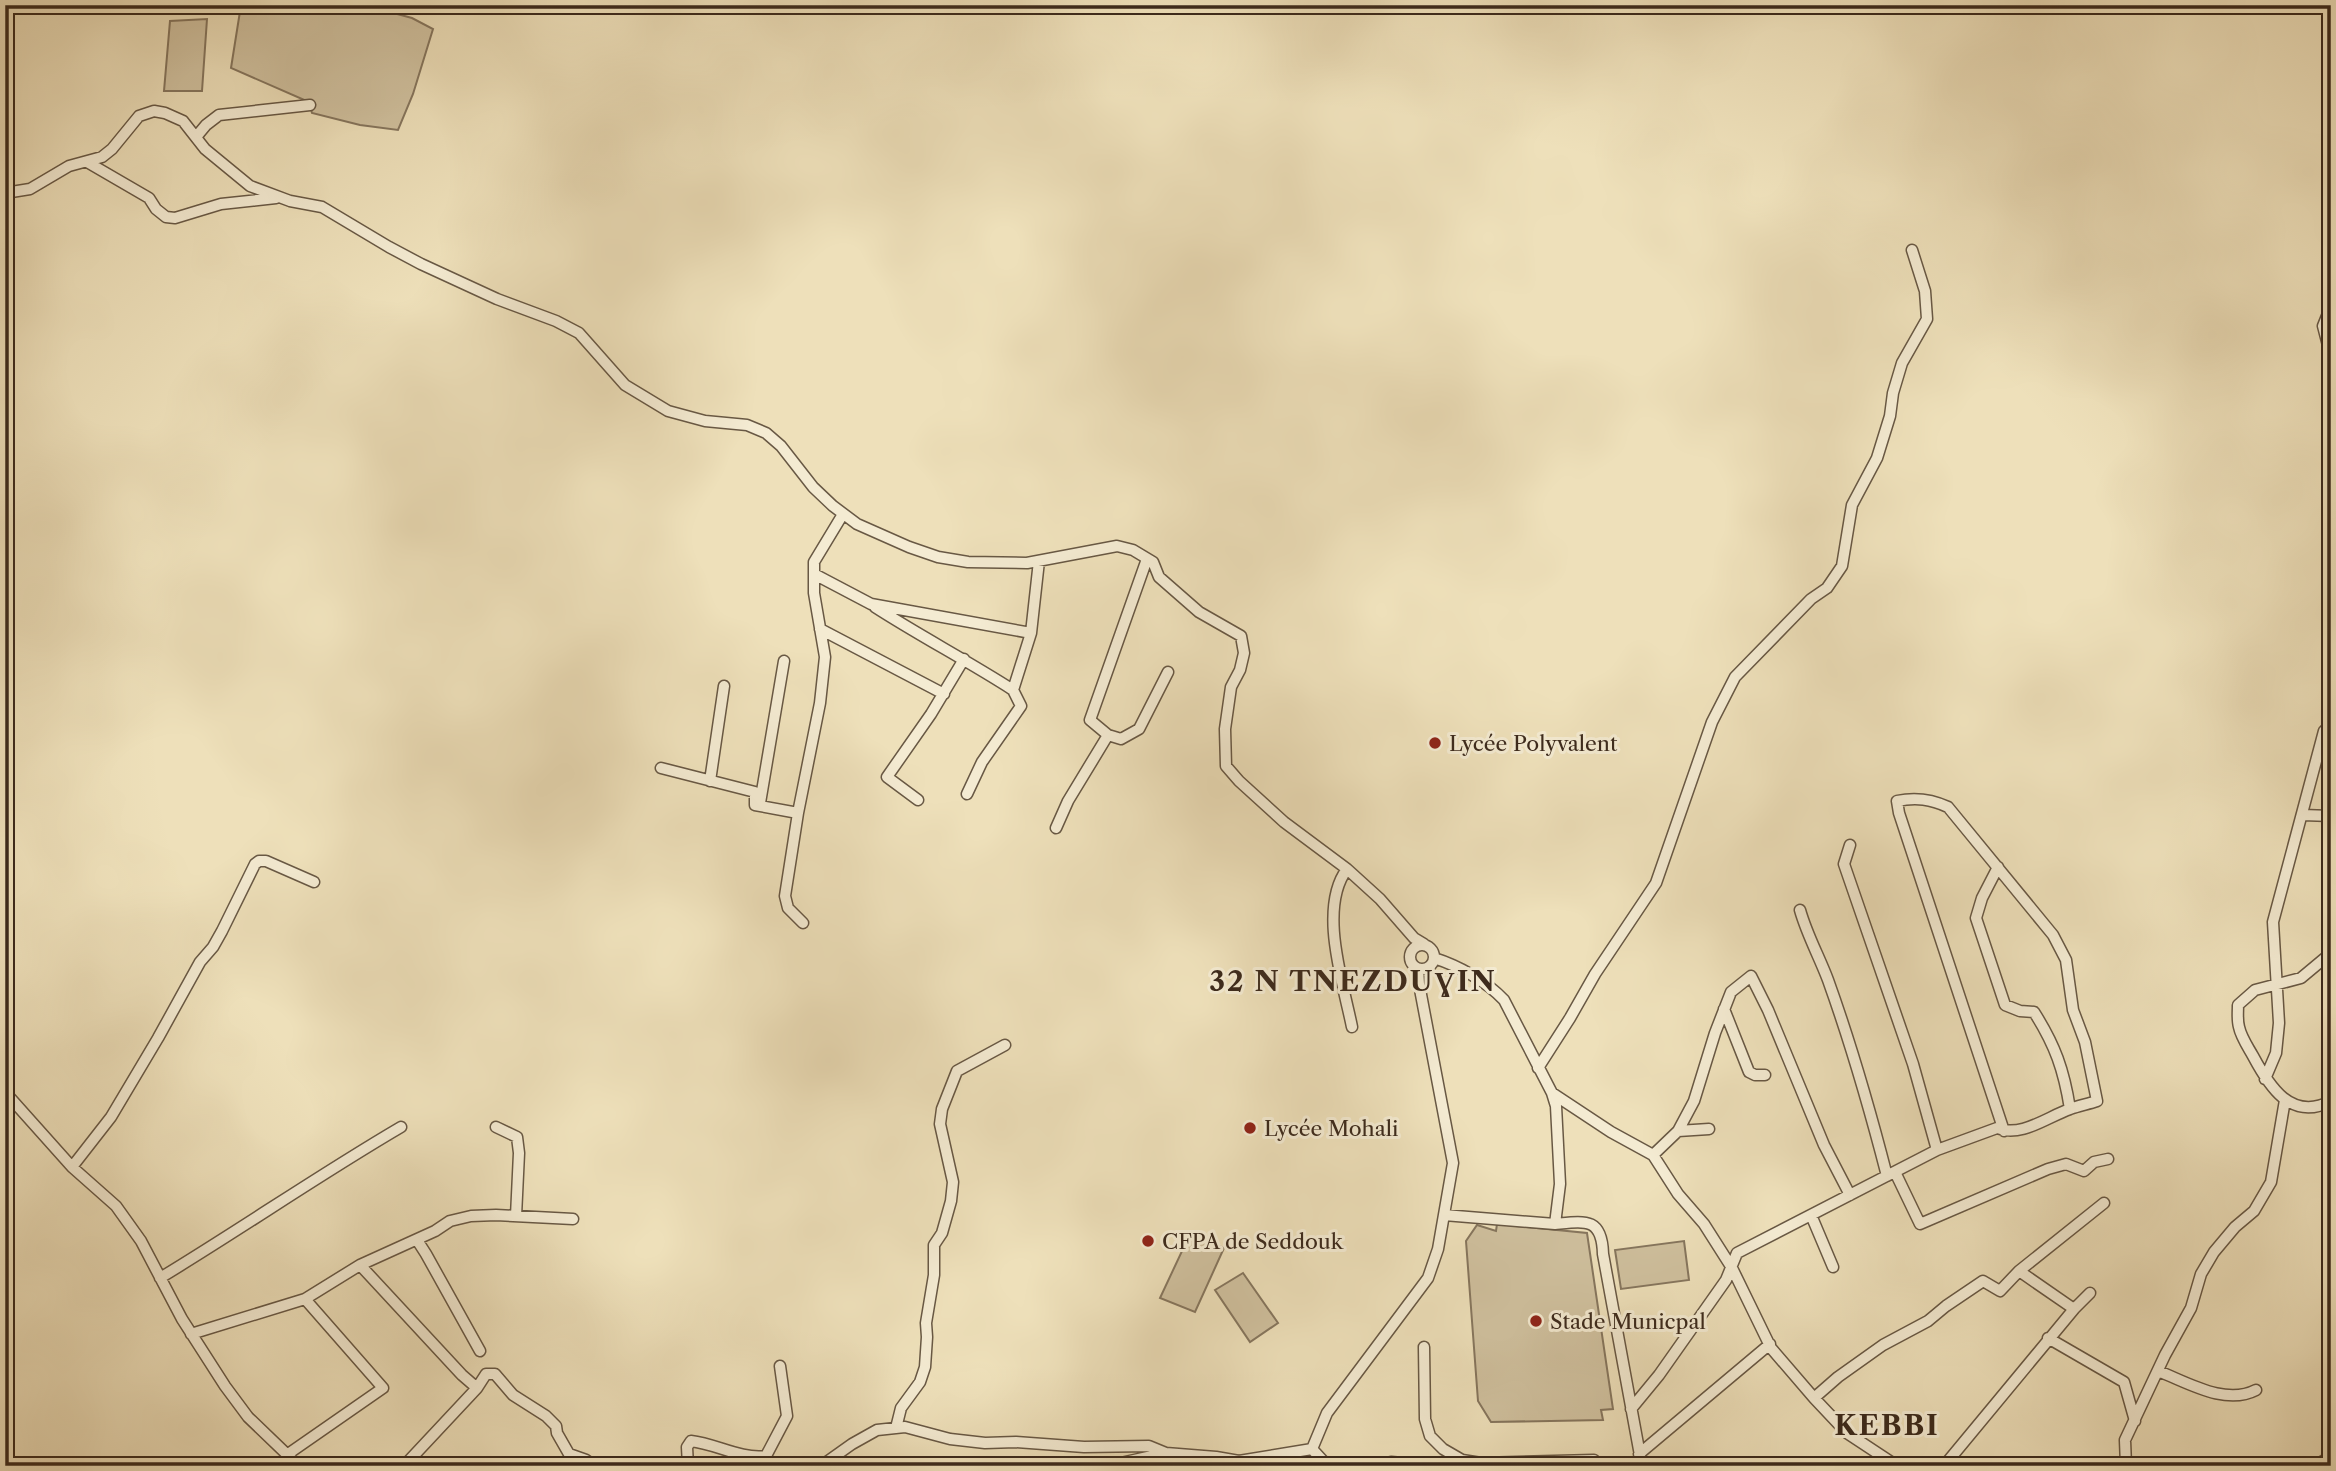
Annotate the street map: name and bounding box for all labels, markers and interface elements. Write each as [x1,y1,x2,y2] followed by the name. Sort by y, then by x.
[1449,731,1618,756] place label: Lycée Polyvalent
[1427,735,1443,751] marker: Lycée Polyvalent
[1209,964,1497,998] district label: 32 N TNEZDUƔIN
[1264,1116,1398,1141] place label: Lycée Mohali
[1242,1120,1258,1136] marker: Lycée Mohali
[1162,1229,1344,1254] place label: CFPA de Seddouk
[1140,1233,1156,1249] marker: CFPA de Seddouk
[1550,1309,1706,1334] place label: Stade Municpal
[1528,1313,1544,1329] marker: Stade Municpal
[1834,1408,1940,1442] district label: KEBBI

